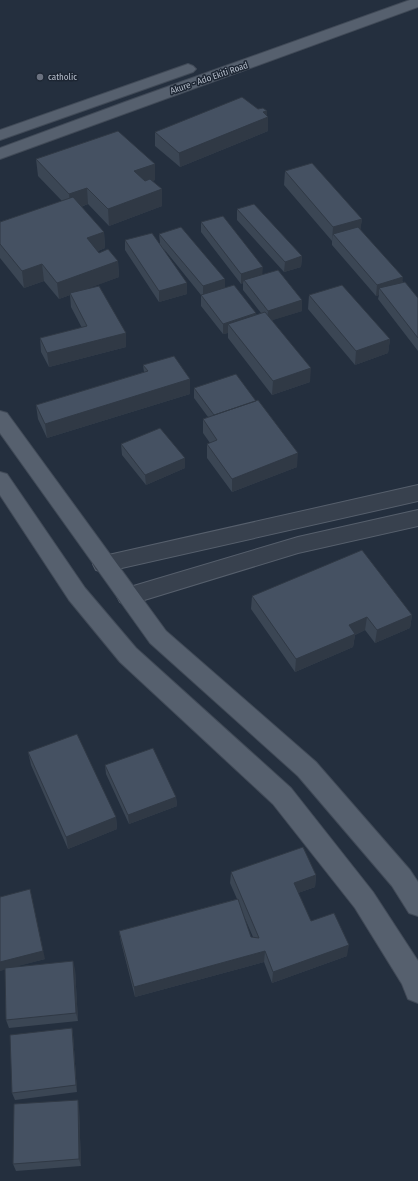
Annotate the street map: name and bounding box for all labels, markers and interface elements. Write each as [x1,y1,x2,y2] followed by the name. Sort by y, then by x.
[169,60,249,96] street label: Akure - Ado Ekiti Road
[35,72,45,82] marker: catholic
[48,72,77,82] place label: catholic

